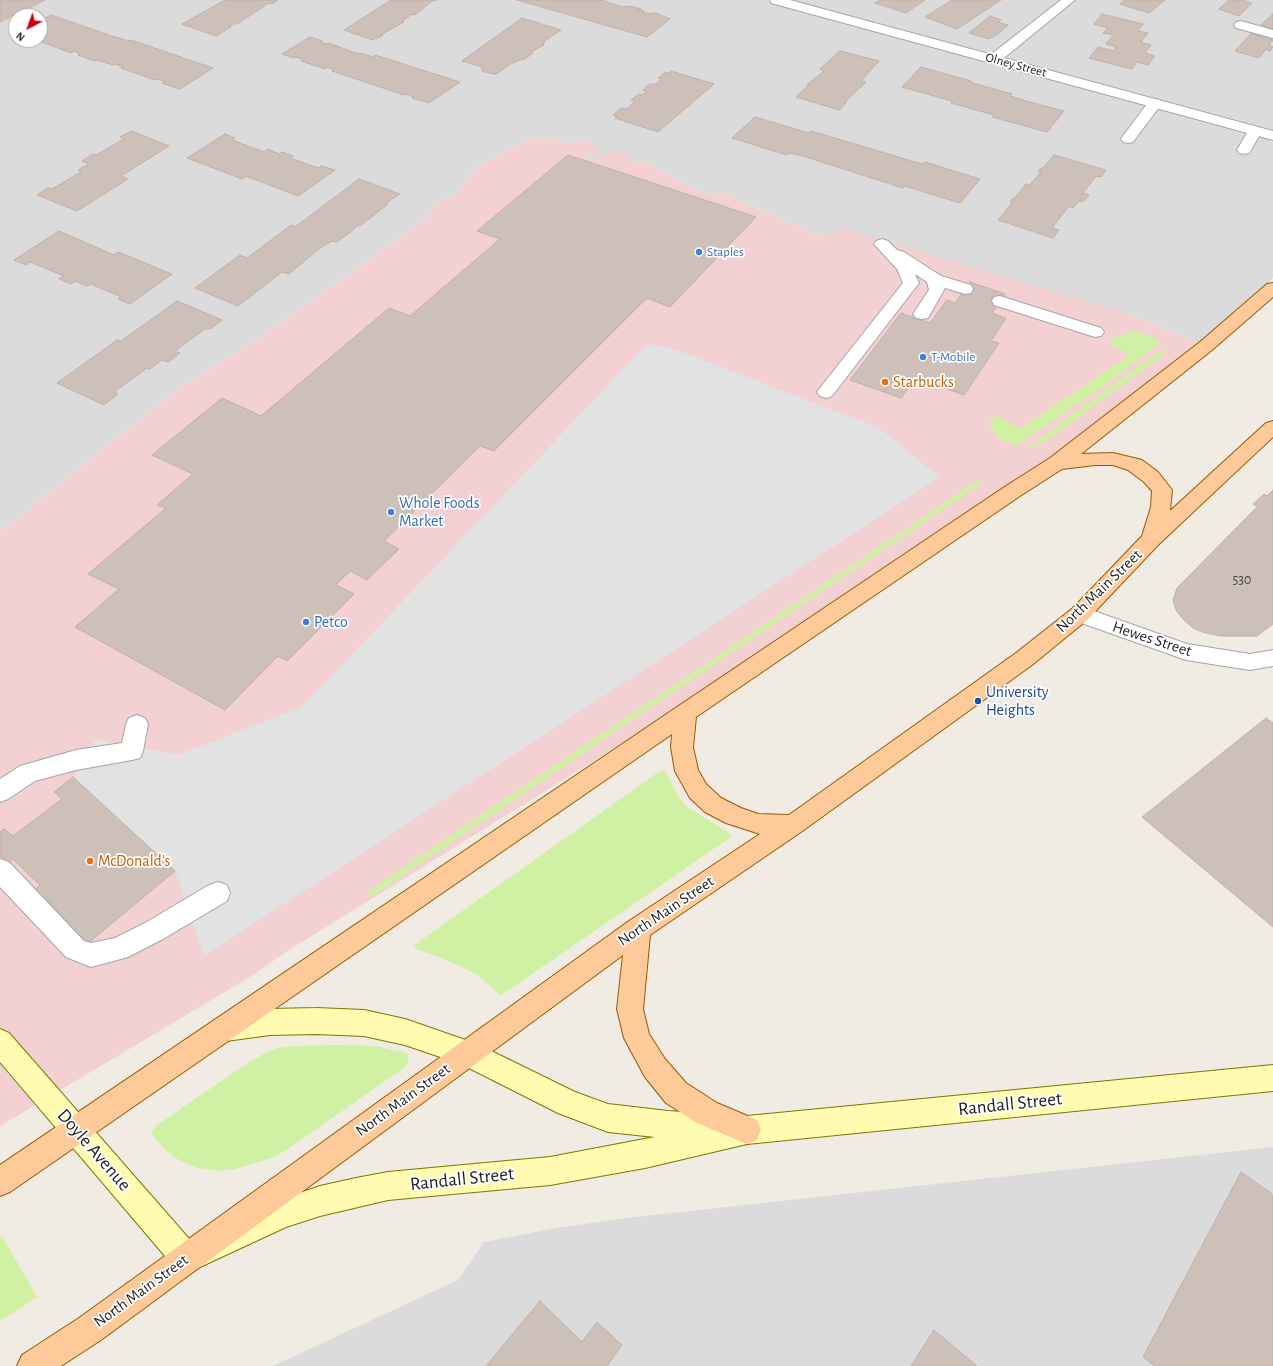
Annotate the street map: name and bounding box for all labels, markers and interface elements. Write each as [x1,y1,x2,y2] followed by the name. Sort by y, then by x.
[8,8,48,48] north arrow
[14,30,27,43] text: N
[984,49,1048,81] street label: Olney Street
[707,244,744,260] place label: Staples
[694,247,704,257] marker: Staples
[931,349,975,365] place label: T-Mobile
[918,352,928,362] marker: T-Mobile
[893,372,954,392] place label: Starbucks
[880,377,890,387] marker: Starbucks
[399,493,480,531] place label: Whole Foods Market
[386,507,396,517] marker: Whole Foods Market
[1052,545,1146,637] street label: North Main Street
[1232,572,1252,588] house number: 530
[314,612,348,632] place label: Petco
[301,617,311,627] marker: Petco
[1110,617,1194,661] street label: Hewes Street
[986,682,1049,720] place label: University Heights
[973,696,983,706] marker: University Heights
[98,851,170,871] place label: McDonald's
[85,856,95,866] marker: McDonald's
[614,872,718,950] street label: North Main Street
[352,1059,454,1141] street label: North Main Street
[957,1087,1063,1121] street label: Randall Street
[52,1104,136,1196] street label: Doyle Avenue
[409,1162,515,1196] street label: Randall Street
[90,1250,192,1332] street label: North Main Street

